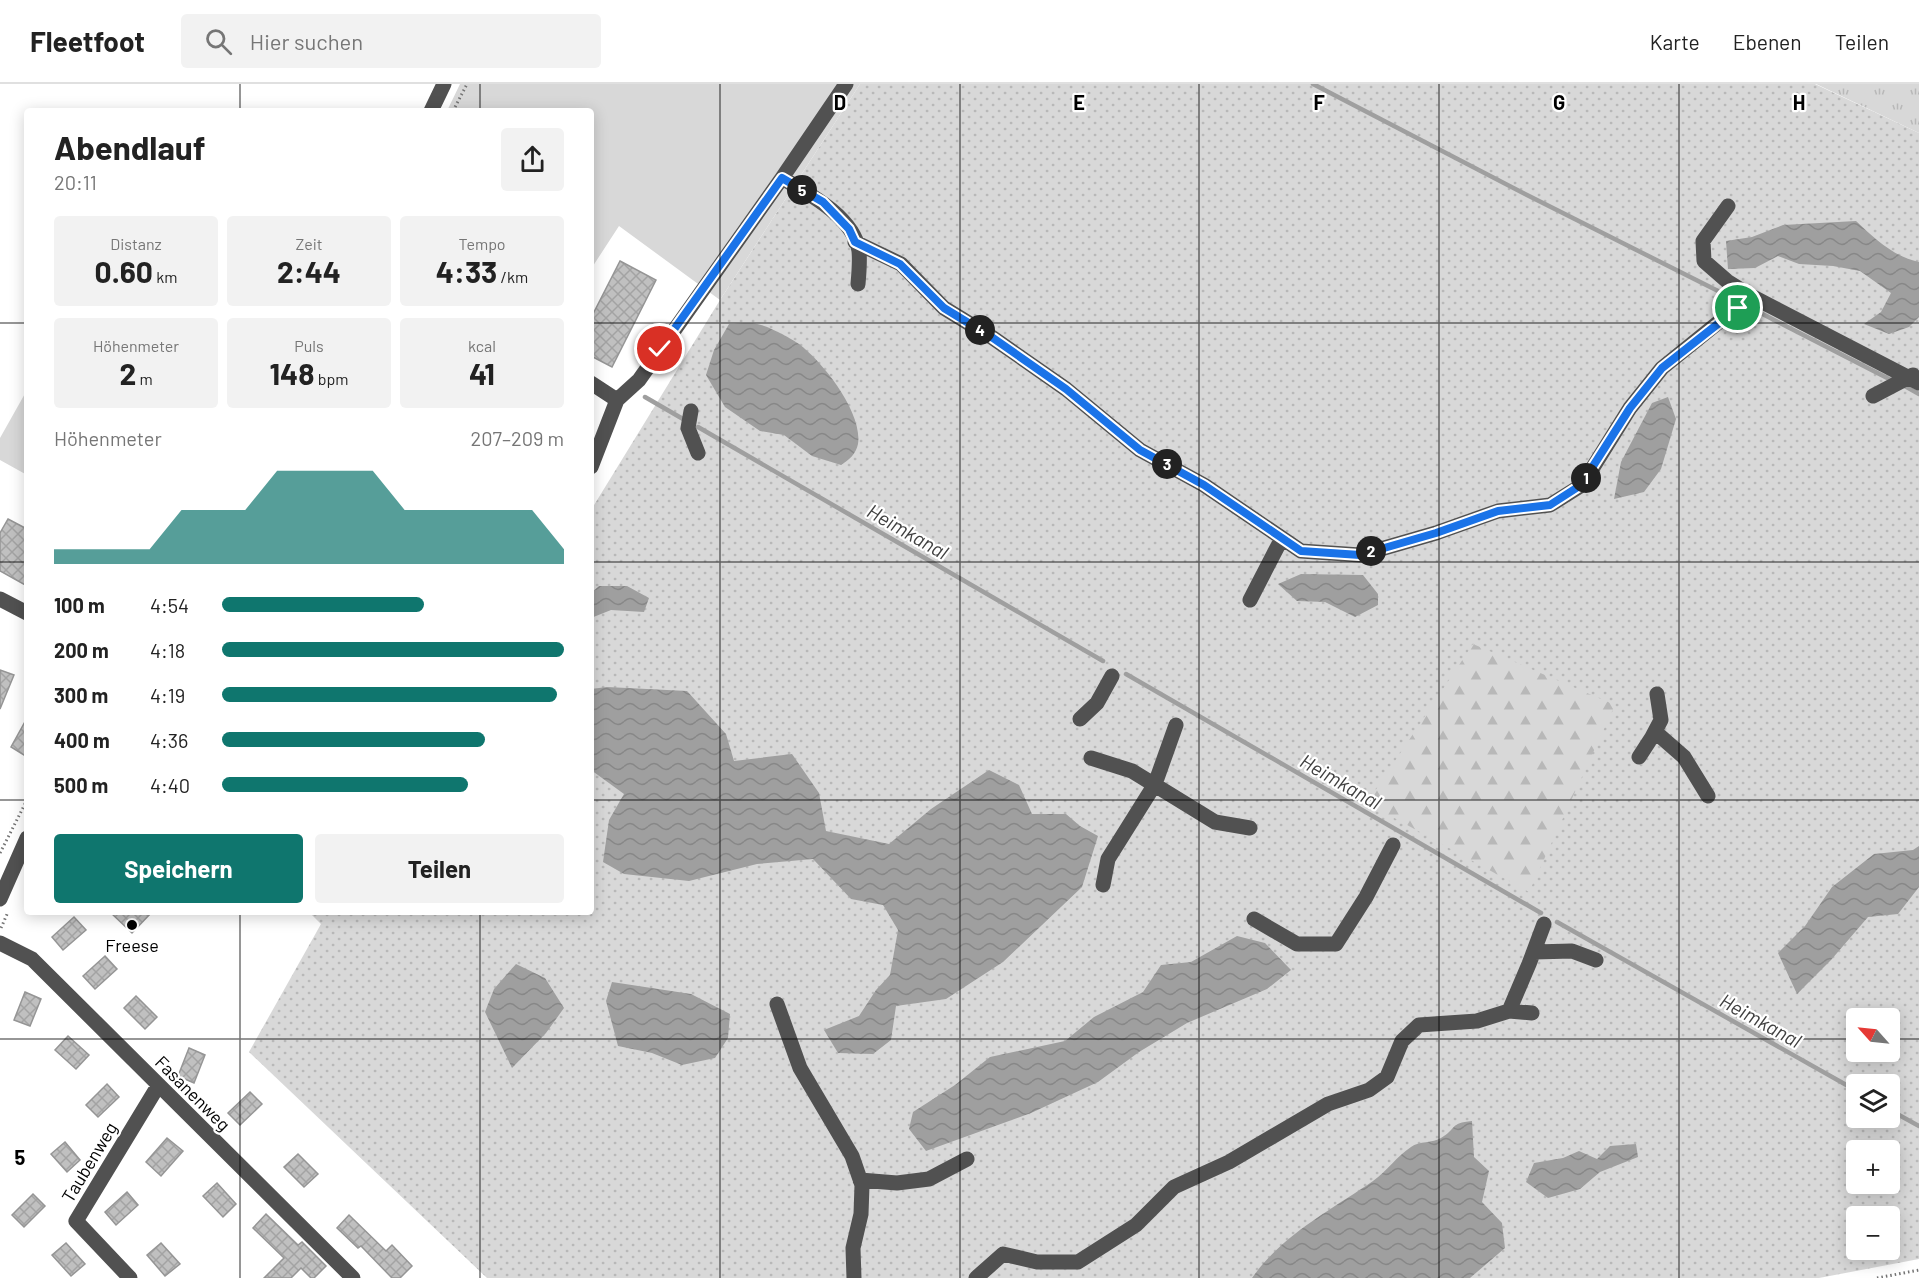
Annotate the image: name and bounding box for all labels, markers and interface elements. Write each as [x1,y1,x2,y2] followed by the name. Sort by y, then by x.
[181,14,601,68] search box
[30,24,145,58] text: Fleetfoot
[202,25,235,58] icon: search
[250,28,363,54] text: Hier suchen
[1650,29,1700,54] text: Karte
[1733,29,1802,54] text: Ebenen
[1835,29,1889,54] text: Teilen
[834,90,846,114] text: D
[1073,90,1085,114] text: E
[1313,90,1325,114] text: F
[1553,90,1565,114] text: G
[1793,90,1805,114] text: H
[54,127,206,167] text: Abendlauf
[501,128,564,191] button: share
[54,170,97,194] text: 20:11
[787,175,817,205] pin: 5
[798,180,806,199] text: 5
[110,234,162,253] text: Distanz
[295,234,323,253] text: Zeit
[458,234,506,253] text: Tempo
[95,253,153,289] text: 0.60
[277,253,341,289] text: 2:44
[436,253,497,289] text: 4:33
[153,267,177,286] text: km
[497,267,528,286] text: /km
[1712,282,1763,333] pin
[1721,291,1754,324] icon: arrive
[965,315,995,345] pin: 4
[975,320,985,339] text: 4
[634,323,685,374] pin
[643,332,676,365] icon: check
[93,336,179,355] text: Höhenmeter
[294,336,324,355] text: Puls
[468,336,496,355] text: kcal
[119,355,136,391] text: 2
[269,355,314,391] text: 148
[469,355,495,391] text: 41
[136,369,153,388] text: m
[314,369,349,388] text: bpm
[54,426,162,450] text: Höhenmeter
[471,426,564,450] text: 207–209 m
[1152,449,1182,479] pin: 3
[1163,454,1171,473] text: 3
[1571,463,1601,493] pin: 1
[1583,468,1589,487] text: 1
[863,498,953,564] water label: Heimkanal
[1356,536,1386,566] pin: 2
[1367,541,1375,560] text: 2
[54,593,105,617] text: 100 m
[150,593,189,617] text: 4:54
[54,638,109,662] text: 200 m
[150,638,185,662] text: 4:18
[54,683,108,707] text: 300 m
[150,683,185,707] text: 4:19
[54,728,110,752] text: 400 m
[150,728,188,752] text: 4:36
[1296,748,1386,814] water label: Heimkanal
[54,773,108,797] text: 500 m
[150,773,190,797] text: 4:40
[54,834,303,903] button: Speichern
[315,834,564,903] button: Teilen
[125,918,139,932] marker: Freese
[105,934,159,956] place label: Freese
[1716,988,1806,1052] water label: Heimkanal
[1846,1008,1900,1062] north arrow
[1846,1008,1900,1260] map controls
[151,1051,235,1135] street label: Fasanenweg
[1846,1074,1900,1128] button: layers
[57,1118,121,1206] street label: Taubenweg
[1846,1140,1900,1194] button: +
[15,1145,26,1169] text: 5
[1846,1206,1900,1260] button: −

